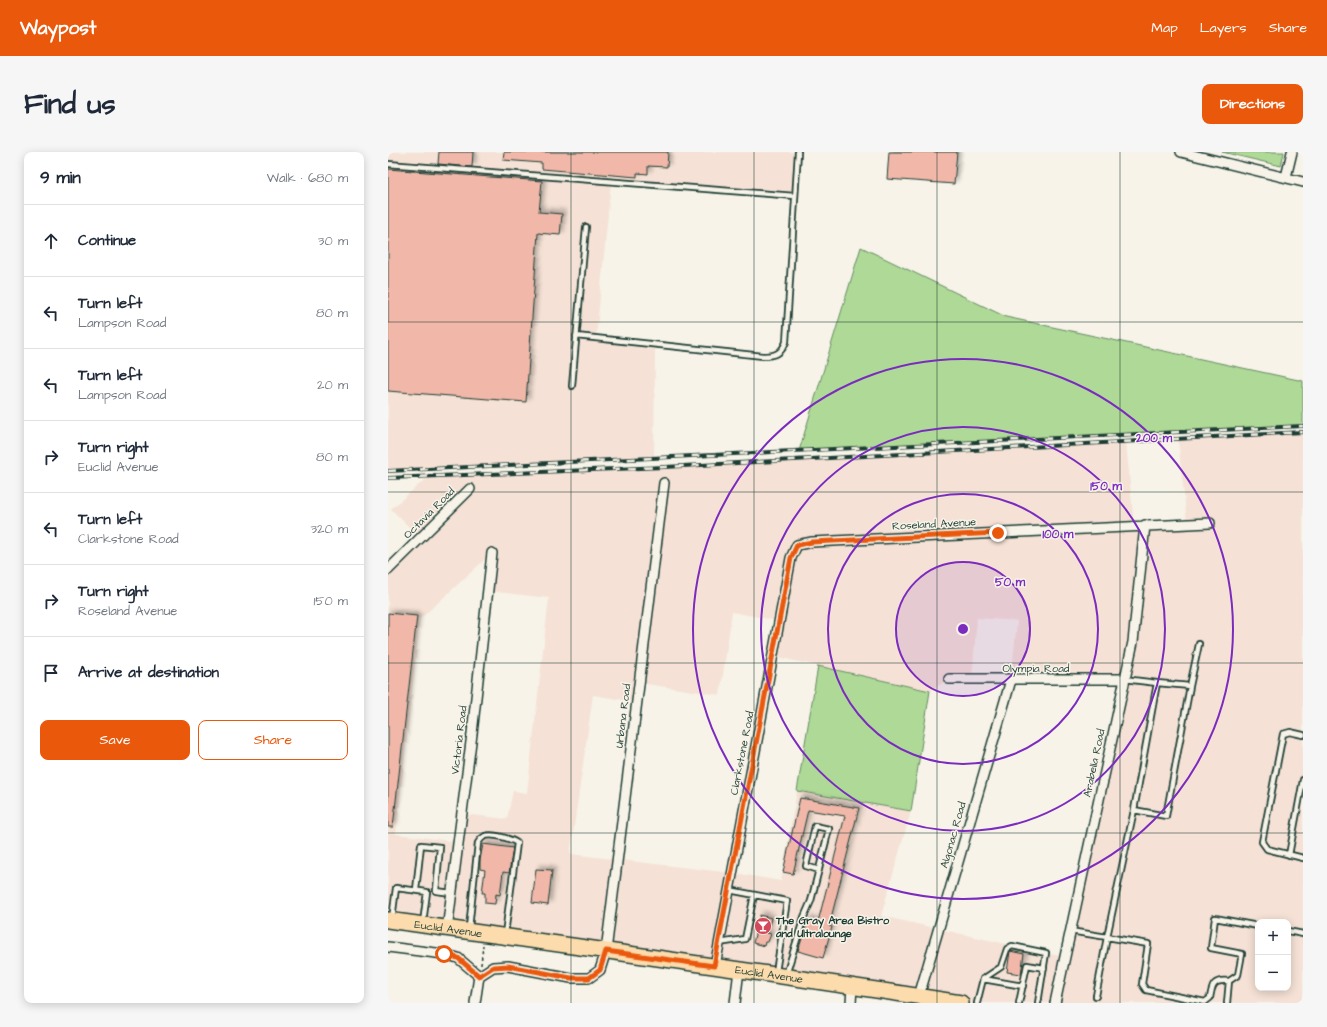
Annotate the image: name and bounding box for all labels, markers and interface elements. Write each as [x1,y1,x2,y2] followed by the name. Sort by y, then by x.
[20,15,96,42] text: Waypost
[1151,18,1178,38] text: Map
[1200,18,1247,38] text: Layers
[1269,18,1307,38] text: Share
[1202,84,1303,124] button: Directions
[24,85,115,124] text: Find us
[40,166,81,190] text: 9 min
[267,169,348,187] text: Walk · 680 m
[40,230,62,252] icon: ahead
[78,230,136,251] text: Continue
[318,232,348,250] text: 30 m
[78,293,142,314] text: Turn left
[40,302,62,324] icon: left
[316,304,348,322] text: 80 m
[78,314,166,332] text: Lampson Road
[78,365,142,386] text: Turn left
[40,374,62,396] icon: left
[317,376,348,394] text: 20 m
[78,386,166,404] text: Lampson Road
[1135,430,1173,447] text: 200 m
[78,437,149,458] text: Turn right
[40,446,62,468] icon: right
[316,448,348,466] text: 80 m
[78,458,159,476] text: Euclid Avenue
[1090,478,1123,495] text: 150 m
[400,484,458,542] street label: Octavia Road
[78,509,142,530] text: Turn left
[892,514,976,534] street label: Roseland Avenue
[40,518,62,540] icon: left
[310,520,348,538] text: 320 m
[989,524,1007,542] route end
[1043,526,1074,543] text: 100 m
[78,530,179,548] text: Clarkstone Road
[995,574,1026,591] text: 50 m
[78,581,149,602] text: Turn right
[40,590,62,612] icon: right
[314,592,348,610] text: 150 m
[78,602,177,620] text: Roseland Avenue
[956,622,970,636] centre of rings
[1003,661,1070,677] street label: Olympia Road
[40,662,62,684] icon: arrive
[78,662,219,683] text: Arrive at destination
[612,683,634,749] street label: Urbana Road
[447,704,471,775] street label: Victoria Road
[727,709,758,796] street label: Clarkstone Road
[40,720,190,760] button: Save
[198,720,348,760] button: Share
[1079,727,1109,799] street label: Arabella Road
[936,800,971,870] street label: Algonac Road
[775,913,890,943] place label: The Gray Area Bistro and Ultralounge
[414,916,483,941] street label: Euclid Avenue
[753,916,773,936] bar icon: The Gray Area Bistro and Ultralounge
[1255,919,1291,991] map controls
[1255,919,1291,955] button: +
[435,945,453,963] route start
[1255,955,1291,991] button: −
[734,962,804,986] street label: Euclid Avenue

